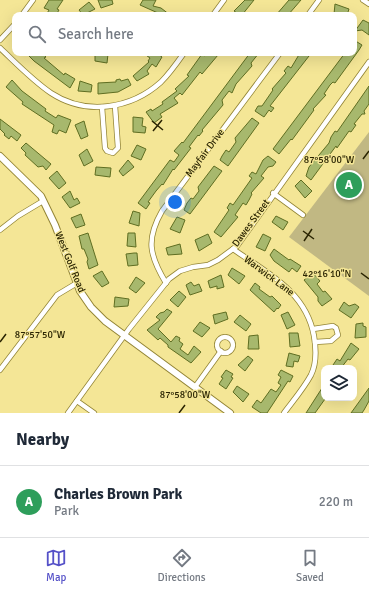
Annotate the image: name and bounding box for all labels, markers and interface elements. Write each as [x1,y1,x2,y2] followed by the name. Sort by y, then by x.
[12,12,357,56] search box
[26,23,48,45] icon: search
[58,25,134,43] text: Search here
[183,127,227,179] street label: Mayfair Drive
[304,154,355,166] text: 87°58'00"W
[336,170,362,200] pin: A
[165,192,185,212] your location
[230,196,273,249] street label: Dawes Street
[52,230,88,294] street label: West Golf Road
[242,253,296,299] street label: Warwick Lane
[303,268,351,280] text: 42°16'10"N
[15,329,66,341] text: 87°57'50"W
[321,365,357,401] map controls
[321,365,357,401] button: layers
[160,389,211,401] text: 87°58'00"W
[16,429,69,450] text: Nearby
[54,485,182,503] text: Charles Brown Park
[25,494,33,510] text: A
[319,494,353,510] text: 220 m
[54,503,79,519] text: Park
[45,547,67,584] tab: Map
[158,547,206,584] tab: Directions
[296,547,324,584] tab: Saved

